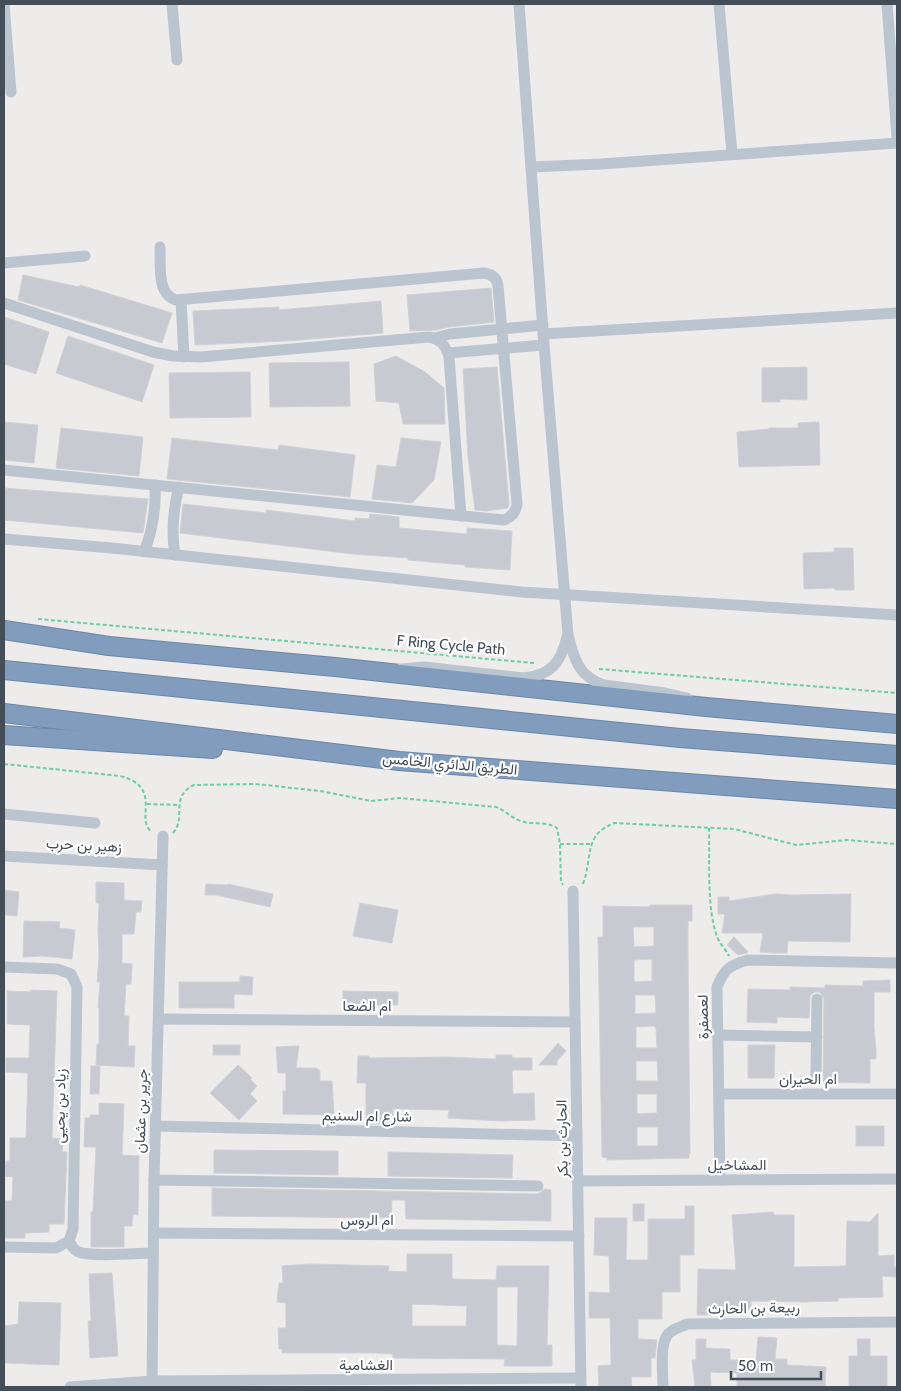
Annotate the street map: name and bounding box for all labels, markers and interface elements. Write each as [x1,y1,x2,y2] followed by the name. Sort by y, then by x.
[396,631,506,659] street label: F Ring Cycle Path
[381,749,518,783] street label: الطريق الدائري الخامس
[46,834,122,857] street label: زهير بن حرب
[694,994,712,1040] street label: لعصفرة
[343,997,391,1016] street label: ام الضعا
[50,1068,71,1144] street label: زياد بن يحيى
[131,1068,152,1154] street label: جرير بن عثمان
[779,1070,837,1089] street label: ام الحيران
[552,1099,573,1180] street label: الحارث بن بكر
[322,1106,412,1128] street label: شارع ام السنيم
[707,1156,767,1174] street label: المشاخيل
[340,1211,394,1230] street label: ام الروس
[708,1298,800,1319] street label: ربيعة بن الحارث
[731,1348,821,1380] scale bar
[339,1356,393,1374] street label: الغشامية
[738,1357,773,1375] text: 50 m

